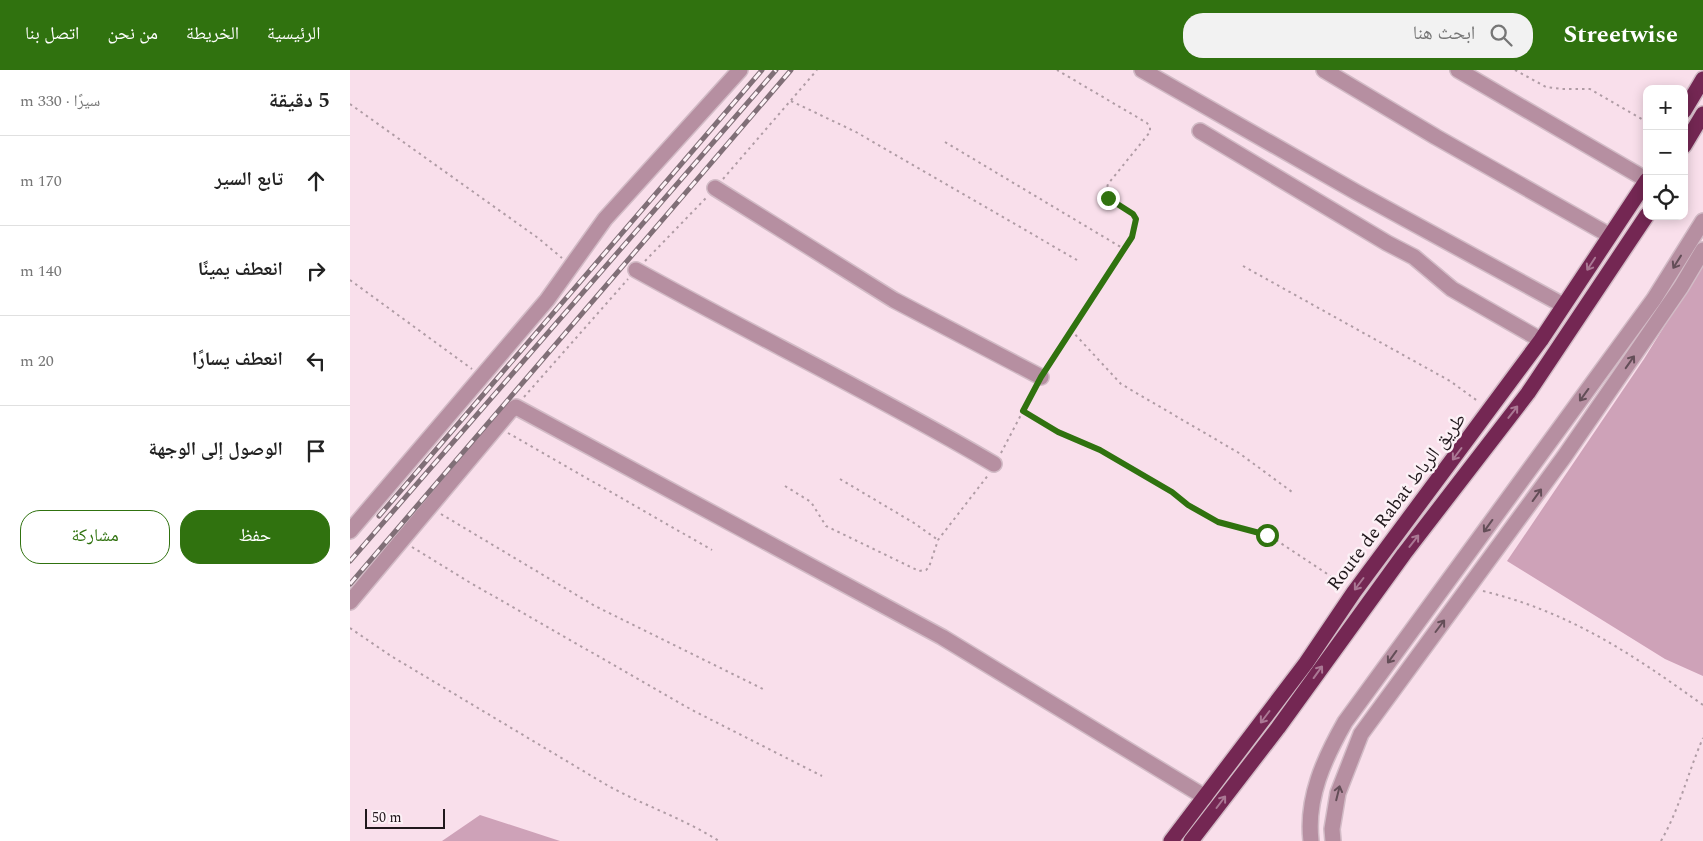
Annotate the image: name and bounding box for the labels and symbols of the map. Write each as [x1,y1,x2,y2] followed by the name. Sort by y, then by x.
[1097,187,1120,210] route end
[1672,255,1682,269] one-way arrow
[1585,257,1595,271] one-way arrow
[1625,355,1635,369] one-way arrow
[1579,388,1589,402] one-way arrow
[1508,406,1519,419] one-way arrow
[1320,407,1474,597] street label: Route de Rabat طريق الرباط
[1451,447,1462,460] one-way arrow
[1531,489,1542,502] one-way arrow
[1483,519,1493,533] one-way arrow
[1256,524,1279,547] route start
[1409,534,1419,548] one-way arrow
[1354,577,1365,590] one-way arrow
[1435,620,1446,633] one-way arrow
[1387,650,1397,664] one-way arrow
[1313,665,1323,679] one-way arrow
[1260,710,1270,724] one-way arrow
[1334,785,1343,801] one-way arrow
[1215,796,1226,809] one-way arrow
[365,806,445,829] scale bar

